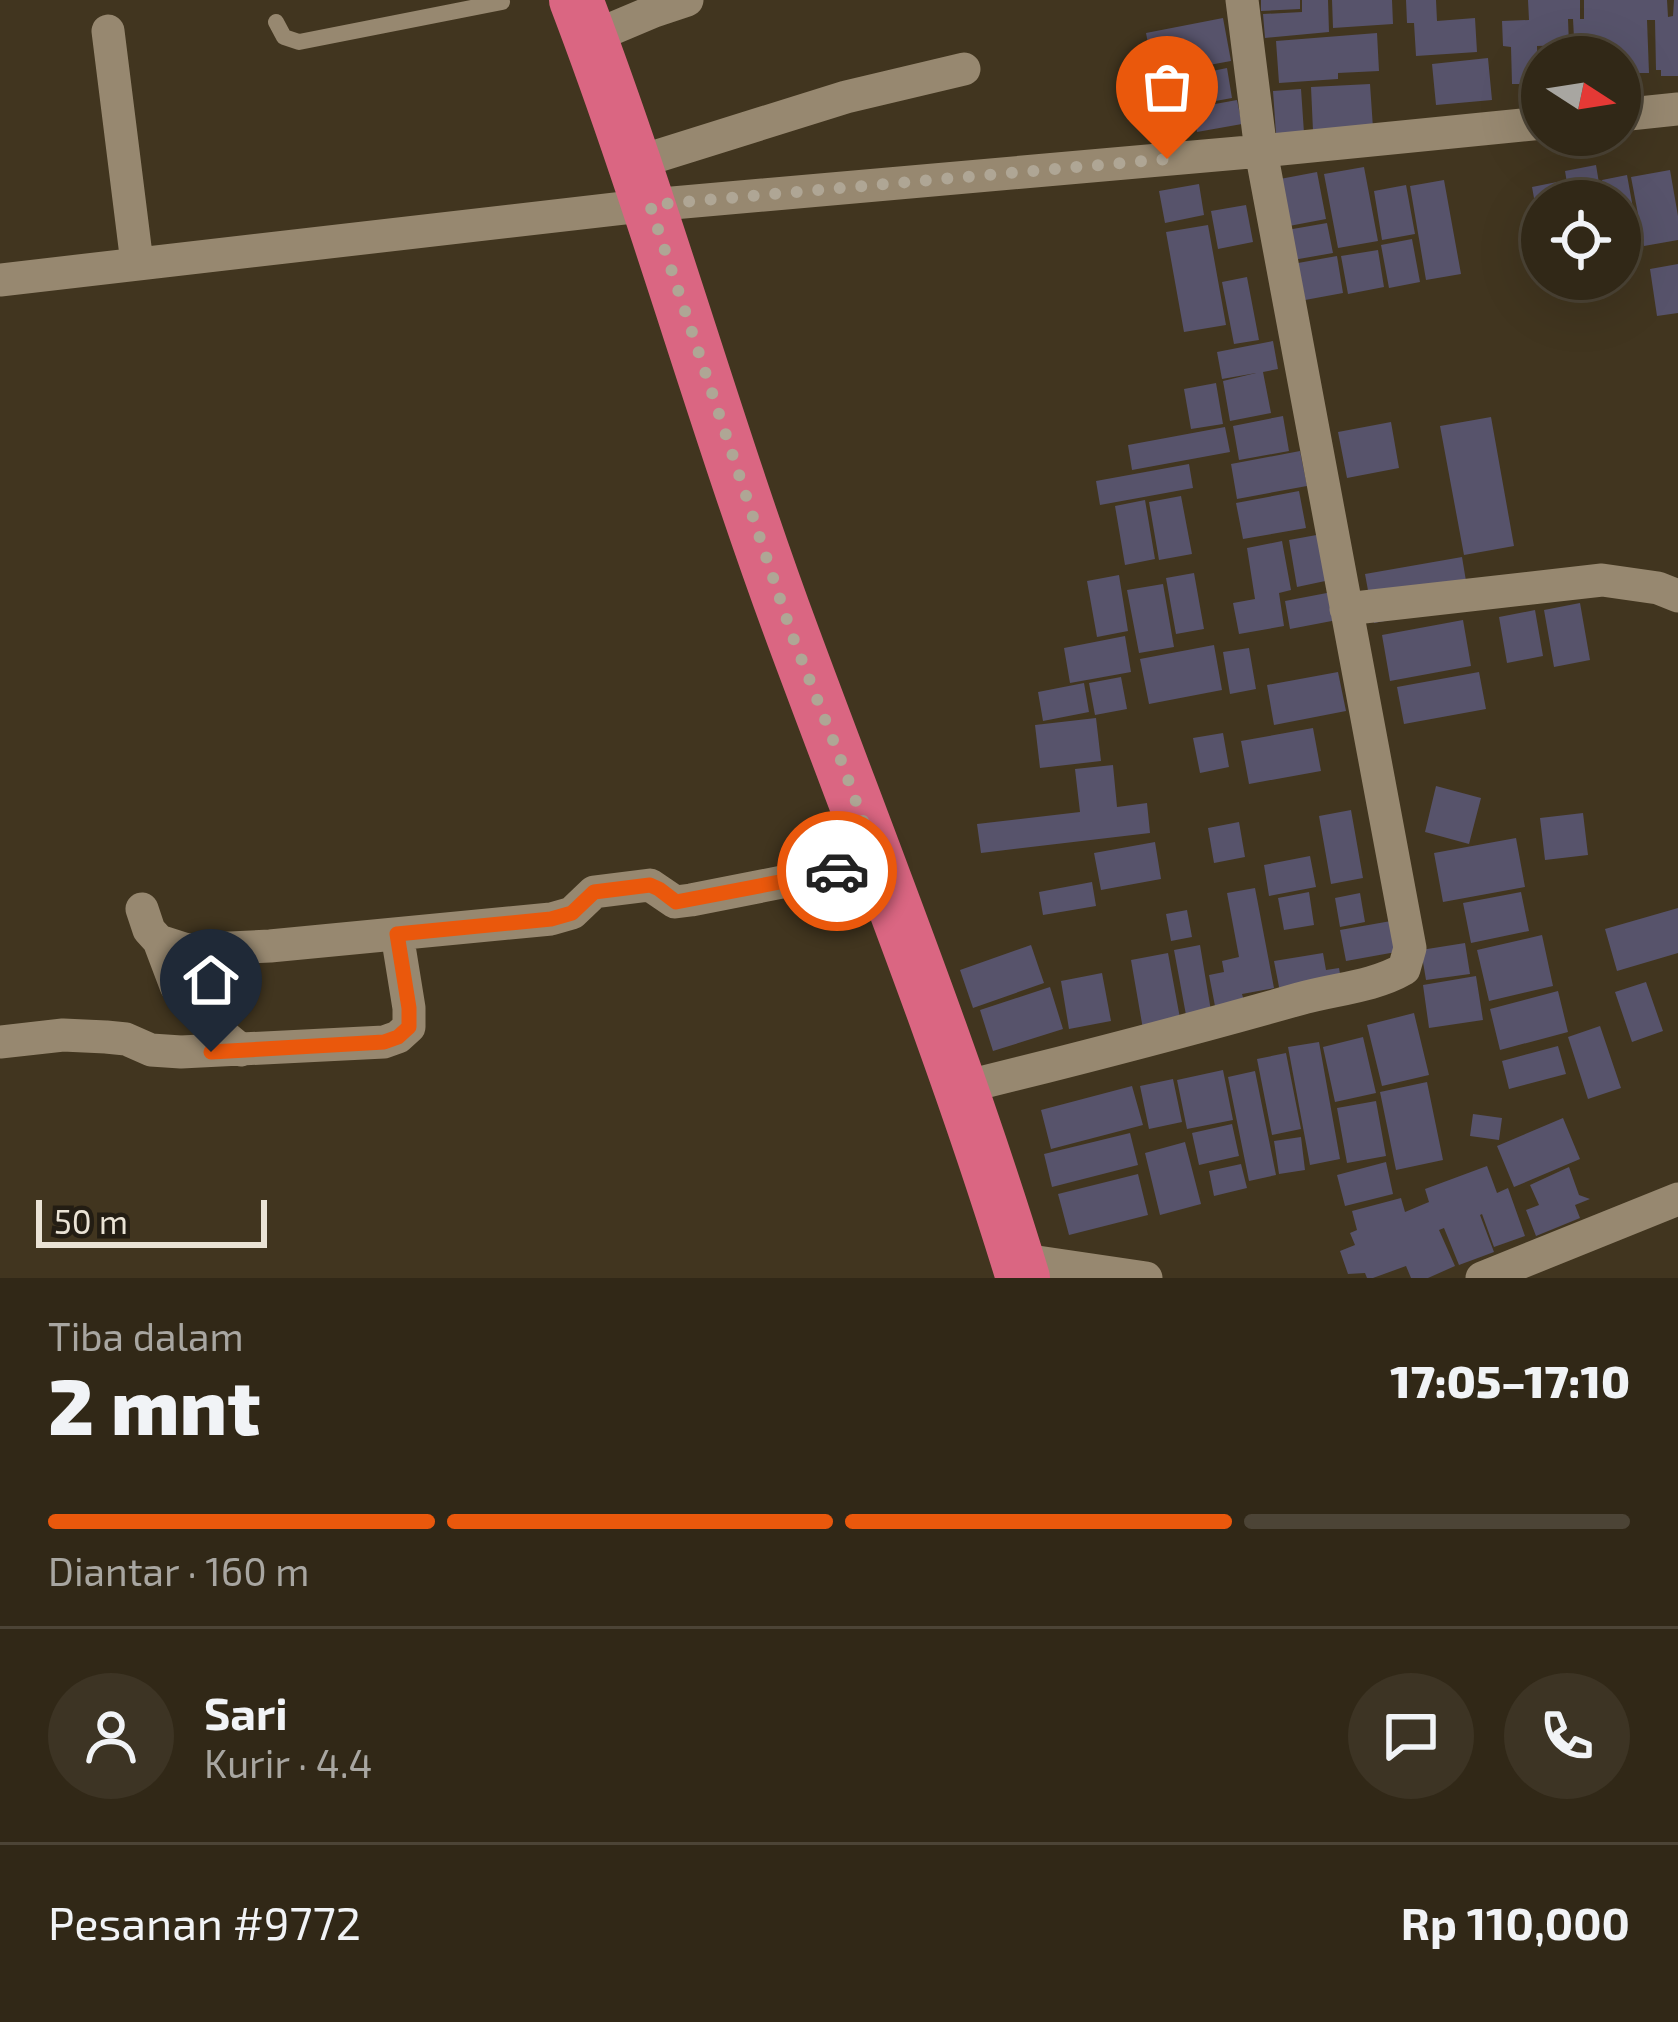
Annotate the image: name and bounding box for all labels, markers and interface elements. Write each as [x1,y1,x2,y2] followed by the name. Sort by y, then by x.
[1116,36,1218,159] pin
[1521,36,1641,156] north arrow
[1521,36,1641,300] map controls
[1134,54,1200,120] icon: bag
[1521,180,1641,300] button: locate
[777,811,897,931] courier
[804,838,870,904] icon: car
[160,929,262,1052] pin
[178,947,244,1013] icon: home
[36,1194,267,1247] scale bar
[54,1201,128,1241] text: 50 m
[48,1312,244,1359] text: Tiba dalam
[1390,1353,1630,1407] text: 17:05–17:10
[48,1357,260,1451] text: 2 mnt
[48,1547,310,1594] text: Diantar · 160 m
[48,1673,174,1799] button: person
[1348,1673,1474,1799] button: chat
[1504,1673,1630,1799] button: phone
[204,1685,288,1739] text: Sari
[204,1739,372,1786] text: Kurir · 4.4
[48,1895,361,1949] text: Pesanan #9772
[1401,1895,1630,1949] text: Rp 110,000

